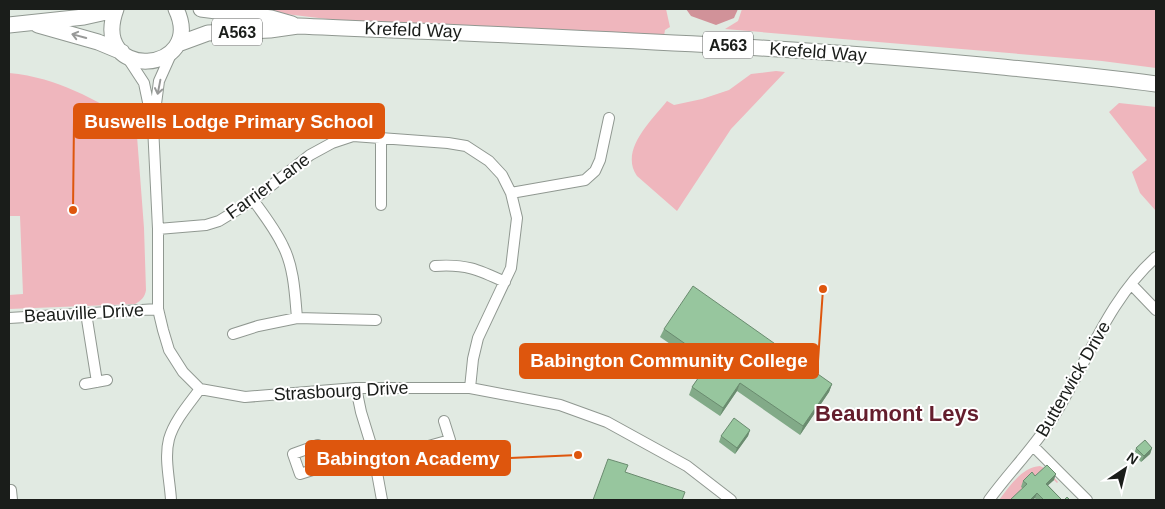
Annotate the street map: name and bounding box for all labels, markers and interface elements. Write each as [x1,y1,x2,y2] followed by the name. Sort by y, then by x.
[212,18,262,46] road number: A563
[364,18,462,42] street label: Krefeld Way
[71,31,87,41] one-way arrow
[703,32,753,58] road number: A563
[769,39,867,65] street label: Krefeld Way
[153,79,163,95] one-way arrow
[74,104,384,138] callout: Buswells Lodge Primary School
[84,111,374,132] text: Buswells Lodge Primary School
[222,149,314,223] street label: Farrier Lane
[24,300,144,326] street label: Beauville Drive
[1032,318,1114,440] street label: Butterwick Drive
[520,344,818,378] callout: Babington Community College
[530,350,808,371] text: Babington Community College
[273,377,409,405] street label: Strasbourg Drive
[815,401,979,426] district label: Beaumont Leys
[306,441,510,475] callout: Babington Academy
[1100,444,1150,494] north arrow
[317,448,500,469] text: Babington Academy
[1124,449,1141,468] text: N

